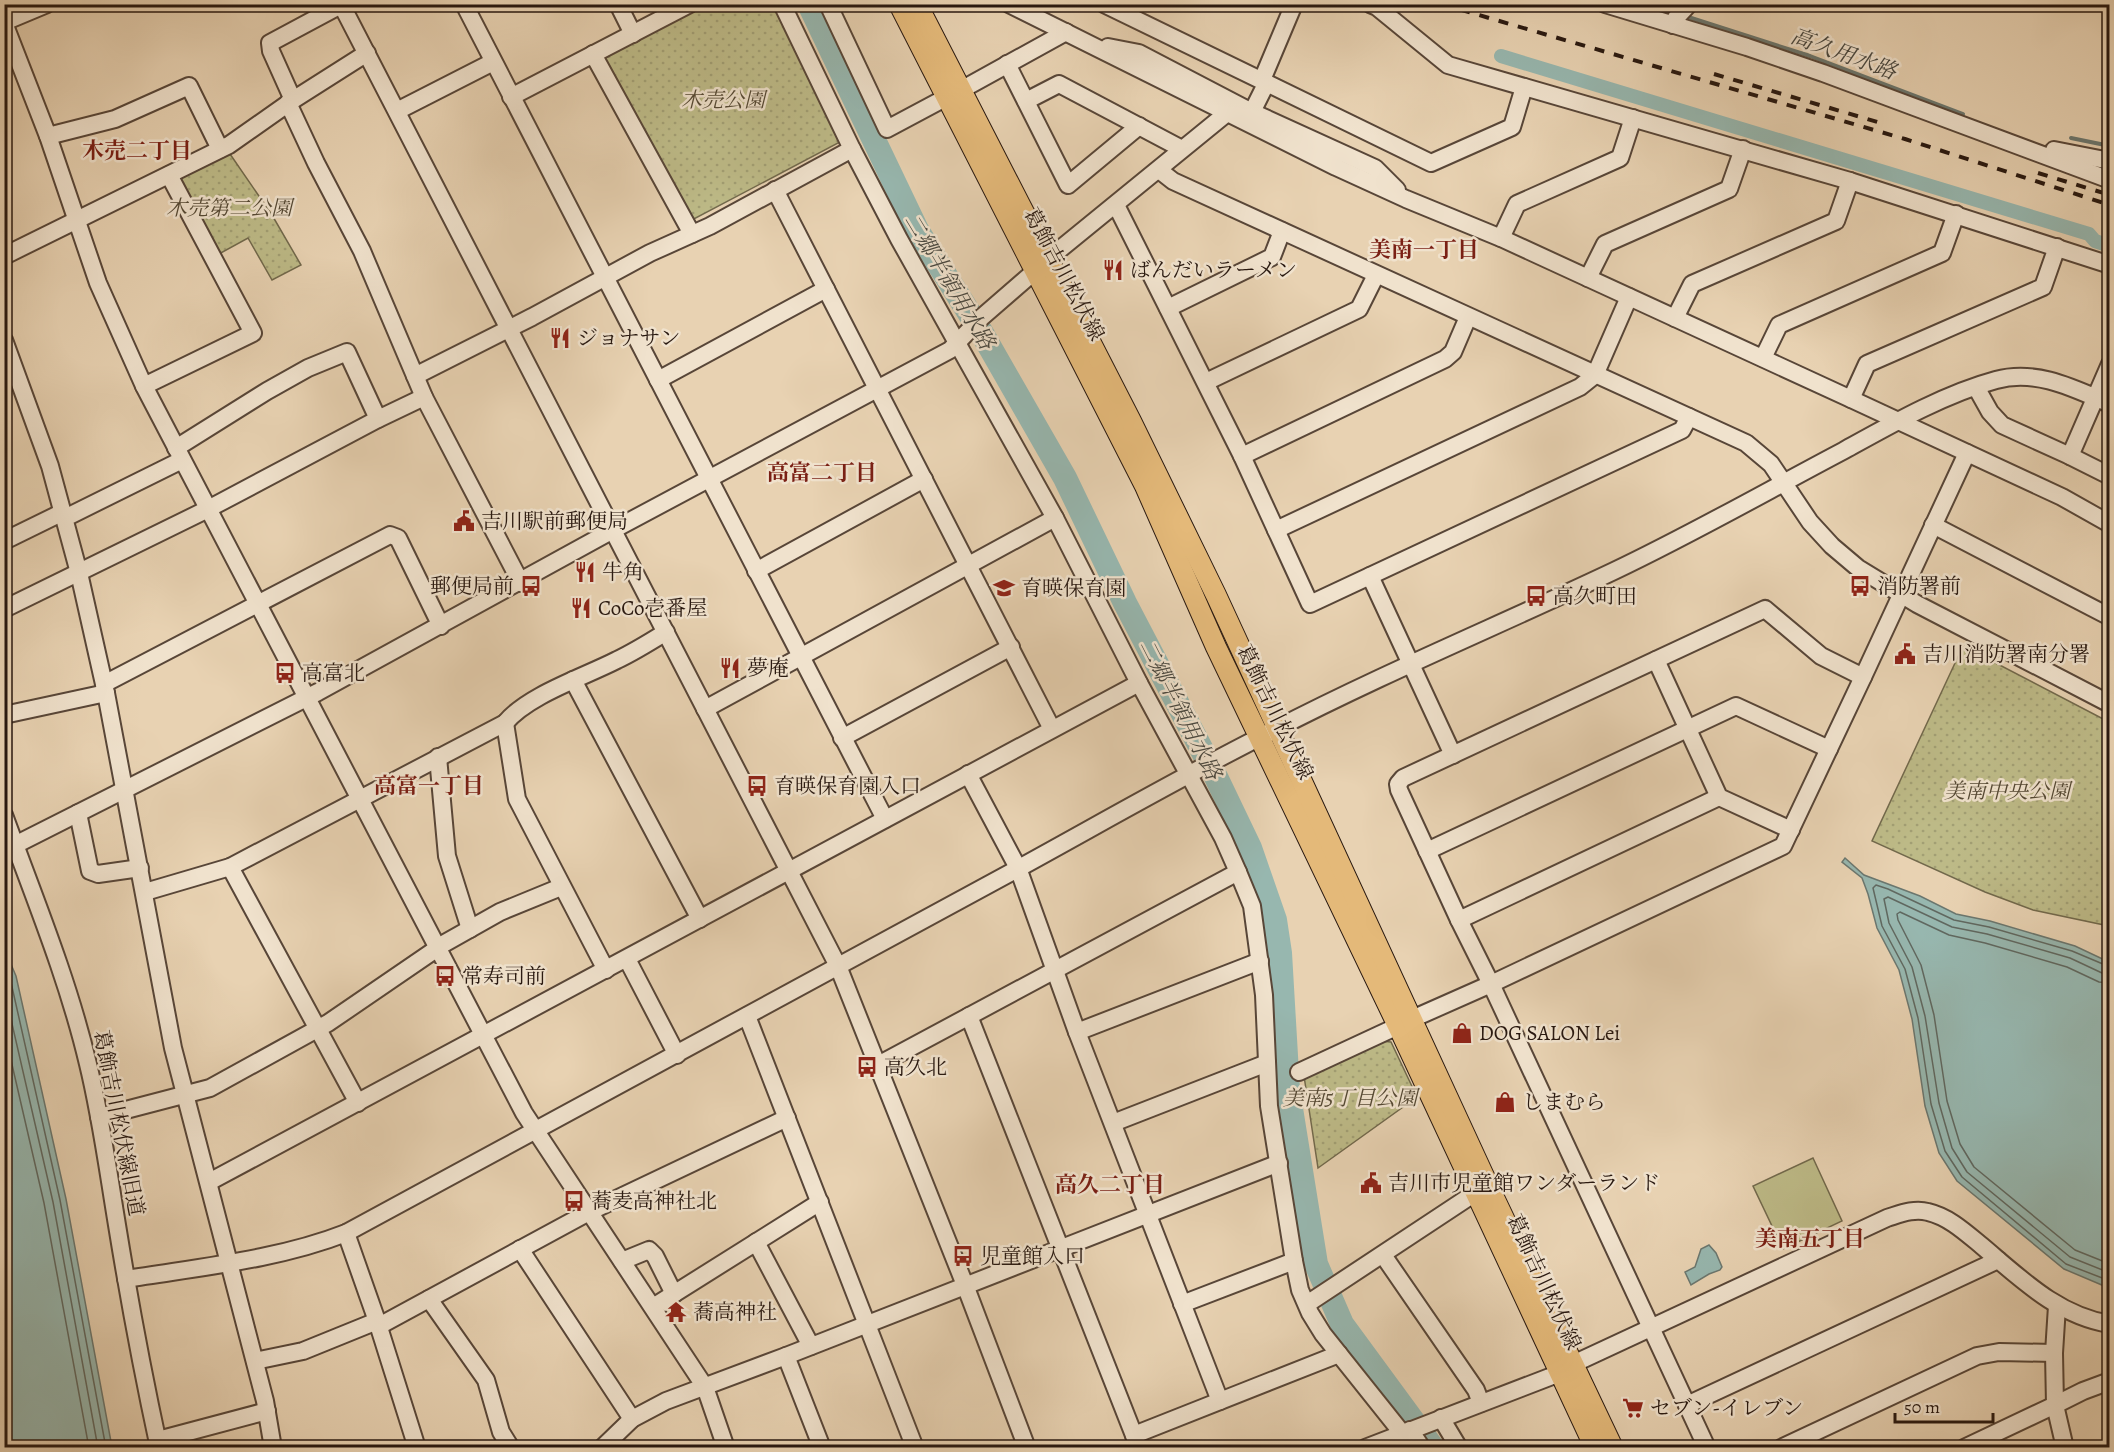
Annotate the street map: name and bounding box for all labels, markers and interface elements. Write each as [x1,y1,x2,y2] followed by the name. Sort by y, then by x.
[1787,21,1902,88] water label: 高久用水路
[681,86,768,114] park label: 木売公園
[82,136,192,166] district label: 木売二丁目
[166,194,295,222] park label: 木売第二公園
[1017,203,1111,345] street label: 葛飾吉川松伏線
[897,208,1003,357] water label: 二郷半領用水路
[1369,235,1479,265] district label: 美南一丁目
[1130,256,1297,284] place label: ばんだいラーメン
[1101,258,1125,282] restaurant icon: ばんだいラーメン
[577,324,681,352] place label: ジョナサン
[548,326,572,350] restaurant icon: ジョナサン
[767,458,877,488] district label: 高富二丁目
[481,507,628,535] place label: 吉川駅前郵便局
[452,509,476,533] public building icon: 吉川駅前郵便局
[602,558,644,586] place label: 牛角
[573,560,597,584] restaurant icon: 牛角
[430,572,514,600] place label: 郵便局前
[1877,572,1961,600] place label: 消防署前
[519,574,543,598] bus stop icon: 郵便局前
[1021,574,1126,602] place label: 育暎保育園
[1848,574,1872,598] bus stop icon: 消防署前
[992,576,1016,600] school or university icon: 育暎保育園
[1553,582,1637,610] place label: 高久町田
[1524,584,1548,608] bus stop icon: 高久町田
[598,594,707,622] place label: CoCo壱番屋
[569,596,593,620] restaurant icon: CoCo壱番屋
[1132,634,1229,787] water label: 二郷半領用水路
[1230,640,1320,784] street label: 葛飾吉川松伏線
[1922,640,2090,668] place label: 吉川消防署南分署
[1893,642,1917,666] public building icon: 吉川消防署南分署
[747,654,789,682] place label: 夢庵
[718,656,742,680] restaurant icon: 夢庵
[302,659,365,687] place label: 高富北
[273,661,297,685] bus stop icon: 高富北
[374,771,484,801] district label: 高富一丁目
[774,772,921,800] place label: 育暎保育園入口
[745,774,769,798] bus stop icon: 育暎保育園入口
[1944,777,2073,805] park label: 美南中央公園
[462,962,546,990] place label: 常寿司前
[433,964,457,988] bus stop icon: 常寿司前
[1479,1019,1620,1047] place label: DOG SALON Lei
[1450,1021,1474,1045] shop icon: DOG SALON Lei
[87,1028,151,1218] street label: 葛飾吉川松伏線旧道
[884,1053,947,1081] place label: 高久北
[855,1055,879,1079] bus stop icon: 高久北
[1283,1084,1420,1112] park label: 美南5丁目公園
[1522,1088,1606,1116] place label: しまむら
[1493,1090,1517,1114] shop icon: しまむら
[1388,1169,1660,1197] place label: 吉川市児童館ワンダーランド
[1055,1170,1165,1200] district label: 高久二丁目
[1359,1171,1383,1195] public building icon: 吉川市児童館ワンダーランド
[591,1187,717,1215] place label: 蕎麦高神社北
[562,1189,586,1213] bus stop icon: 蕎麦高神社北
[1500,1209,1588,1355] street label: 葛飾吉川松伏線
[1755,1224,1865,1254] district label: 美南五丁目
[980,1242,1085,1270] place label: 児童館入口
[951,1244,975,1268] bus stop icon: 児童館入口
[693,1298,777,1326] place label: 蕎高神社
[664,1300,688,1324] temple icon: 蕎高神社
[1895,1386,1992,1424] scale bar
[1650,1394,1803,1422] place label: セブン-イレブン
[1904,1395,1940,1419] text: 50 m
[1621,1396,1645,1420] supermarket icon: セブン-イレブン

